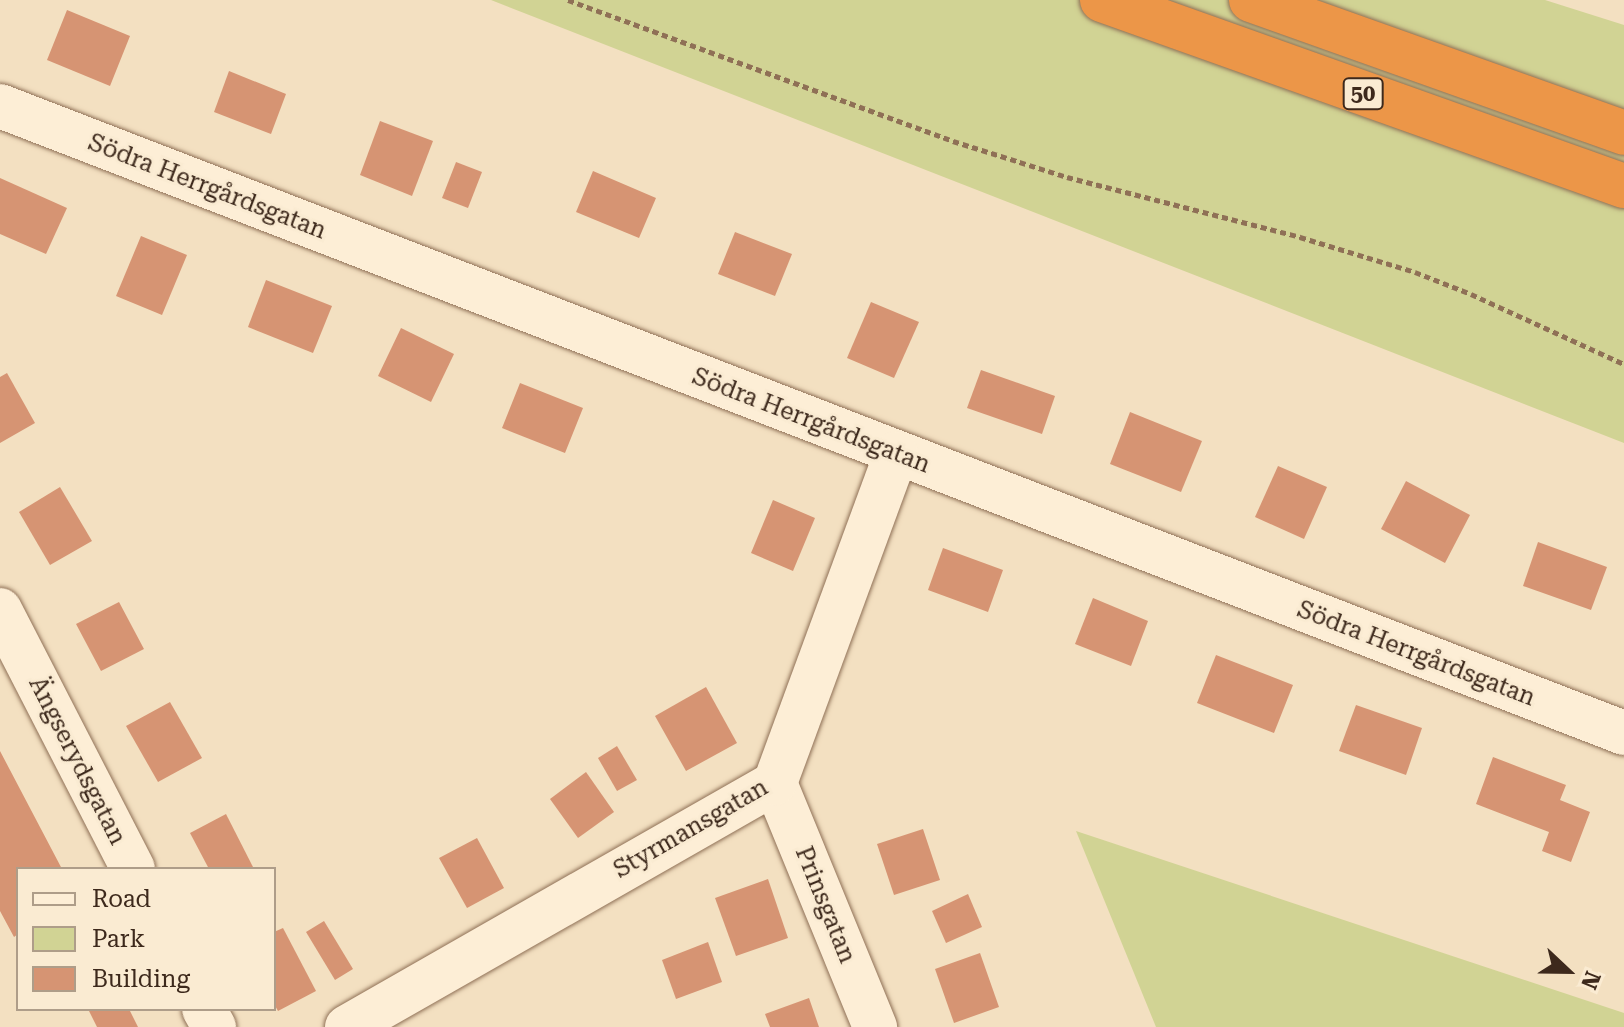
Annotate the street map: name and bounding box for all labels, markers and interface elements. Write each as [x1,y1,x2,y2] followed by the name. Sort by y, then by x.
[1341,76,1385,112] road number: 50
[84,128,330,246] street label: Södra Herrgårdsgatan
[688,362,934,480] street label: Södra Herrgårdsgatan
[1293,595,1539,713] street label: Södra Herrgårdsgatan
[22,672,132,850] street label: Ängserydsgatan
[609,773,773,885] street label: Styrmansgatan
[789,842,861,968] street label: Prinsgatan
[16,867,276,1011] legend
[92,885,151,913] text: Road
[92,925,145,953] text: Park
[1528,931,1608,1011] north arrow
[92,965,190,993] text: Building
[1576,968,1605,993] text: N

